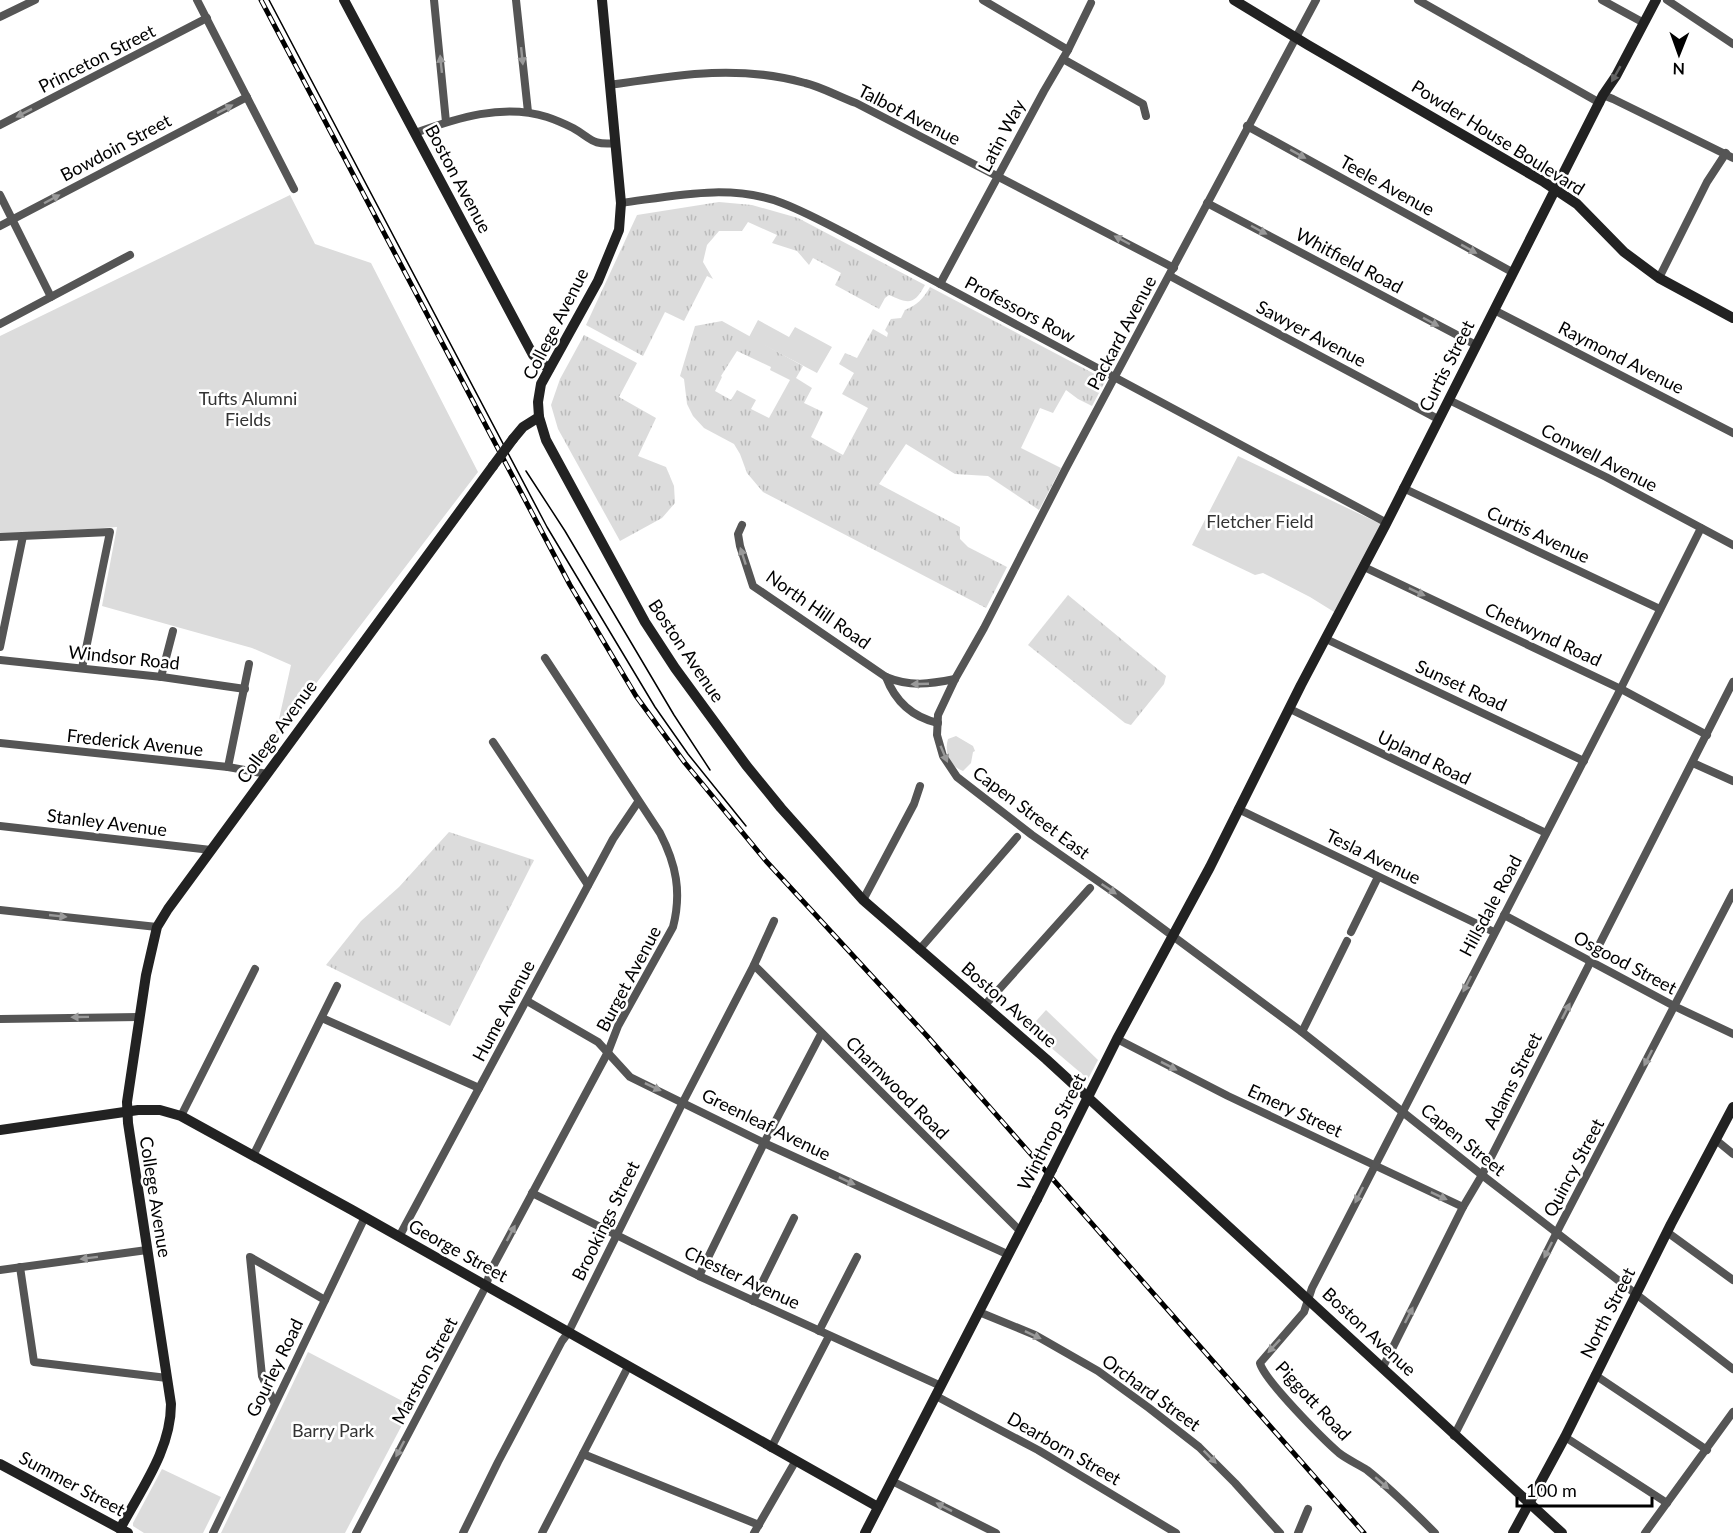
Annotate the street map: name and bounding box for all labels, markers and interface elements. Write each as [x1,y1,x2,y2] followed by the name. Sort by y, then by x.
[34,19,159,97] street label: Princeton Street
[1649,24,1709,84] north arrow
[517,47,527,66] one-way arrow
[436,55,445,74] one-way arrow
[1672,60,1685,79] text: N
[1611,66,1622,82] one-way arrow
[1408,75,1589,199] street label: Powder House Boulevard
[855,79,964,149] street label: Talbot Avenue
[973,95,1030,176] street label: Latin Way
[216,104,233,113] one-way arrow
[16,108,33,117] one-way arrow
[56,108,175,186] street label: Bowdoin Street
[421,120,497,237] street label: Boston Avenue
[1290,149,1307,159] one-way arrow
[1336,150,1439,220] street label: Teele Avenue
[44,194,61,204] one-way arrow
[1292,223,1407,298] street label: Whitfield Road
[1251,225,1268,235] one-way arrow
[1114,235,1131,245] one-way arrow
[1461,244,1478,254] one-way arrow
[518,264,593,383] street label: College Avenue
[961,271,1079,347] street label: Professors Row
[1082,272,1160,393] street label: Packard Avenue
[1253,295,1370,371] street label: Sawyer Avenue
[1414,316,1479,415] street label: Curtis Street
[1555,316,1688,398] street label: Raymond Avenue
[1423,317,1440,327] one-way arrow
[199,387,297,430] park label: Tufts Alumni Fields
[1538,418,1661,496] street label: Conwell Avenue
[1483,501,1593,568] street label: Curtis Avenue
[1206,510,1314,532] park label: Fletcher Field
[738,547,748,565] one-way arrow
[762,565,875,653] street label: North Hill Road
[1408,588,1425,597] one-way arrow
[644,595,729,706] street label: Boston Avenue
[1482,597,1605,671] street label: Chetwynd Road
[67,640,181,674] street label: Windsor Road
[1412,654,1510,716] street label: Sunset Road
[231,675,321,787] street label: College Avenue
[910,679,929,689] one-way arrow
[66,724,204,760] street label: Frederick Avenue
[1374,725,1475,789] street label: Upland Road
[939,745,949,763] one-way arrow
[969,761,1095,864] street label: Capen Street East
[46,804,168,840] street label: Stanley Avenue
[1323,824,1424,888] street label: Tesla Avenue
[1454,851,1526,960] street label: Hillsdale Road
[1101,883,1117,895] one-way arrow
[49,912,68,921] one-way arrow
[591,922,665,1035] street label: Burget Avenue
[1570,926,1681,999] street label: Osgood Street
[467,956,539,1065] street label: Hume Avenue
[957,957,1062,1052] street label: Boston Avenue
[1462,976,1472,993] one-way arrow
[1561,1002,1571,1019] one-way arrow
[71,1012,90,1022] one-way arrow
[1478,1028,1546,1133] street label: Adams Street
[842,1031,954,1143] street label: Charnwood Road
[1643,1050,1653,1067] one-way arrow
[1160,1061,1177,1071] one-way arrow
[1012,1069,1090,1193] street label: Winthrop Street
[1245,1079,1347,1142] street label: Emery Street
[644,1083,661,1092] one-way arrow
[699,1083,834,1165] street label: Greenleaf Avenue
[1417,1098,1511,1180] street label: Capen Street
[1538,1114,1608,1220] street label: Quincy Street
[136,1135,176,1259] street label: College Avenue
[567,1157,644,1284] street label: Brookings Street
[839,1176,857,1186] one-way arrow
[1355,1186,1365,1204] one-way arrow
[1431,1191,1448,1200] one-way arrow
[405,1214,512,1287] street label: George Street
[506,1224,516,1241] one-way arrow
[681,1241,804,1313] street label: Chester Avenue
[1543,1242,1553,1259] one-way arrow
[79,1253,98,1263] one-way arrow
[1575,1263,1640,1362] street label: North Street
[1318,1282,1421,1380] street label: Boston Avenue
[1404,1306,1414,1323] one-way arrow
[387,1313,462,1428] street label: Marston Street
[241,1315,307,1420] street label: Gourley Road
[1025,1330,1042,1339] one-way arrow
[1268,1338,1282,1352] one-way arrow
[1098,1349,1206,1436] street label: Orchard Street
[1271,1356,1356,1445] street label: Piggott Road
[1004,1407,1126,1490] street label: Dearborn Street
[292,1419,375,1441] park label: Barry Park
[395,1441,405,1458] one-way arrow
[16,1446,130,1521] street label: Summer Street
[1202,1450,1216,1464] one-way arrow
[1517,1470,1652,1508] scale bar
[1374,1476,1389,1489] one-way arrow
[1526,1479,1577,1501] text: 100 m
[935,1502,952,1512] one-way arrow

